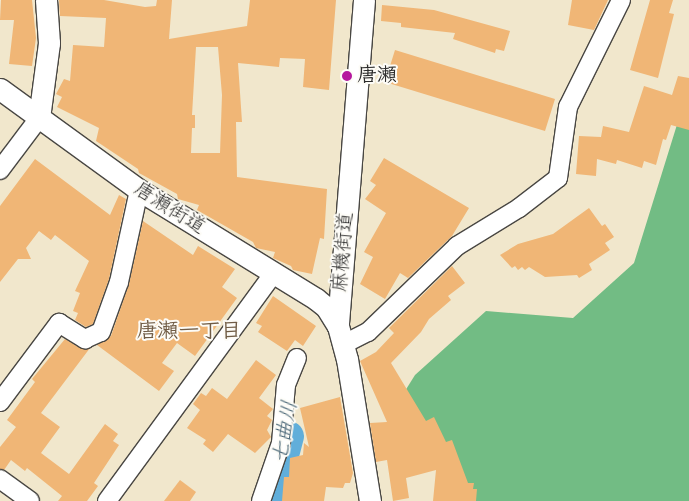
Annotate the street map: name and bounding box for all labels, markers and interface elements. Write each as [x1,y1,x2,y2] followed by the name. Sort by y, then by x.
[357,64,397,88] place label: 唐瀬
[341,70,353,82] marker: 唐瀬
[129,178,209,240] street label: 唐瀬街道
[329,211,359,293] street label: 麻機街道
[137,319,241,345] district label: 唐瀬一丁目
[268,399,304,465] water label: 七曲川

